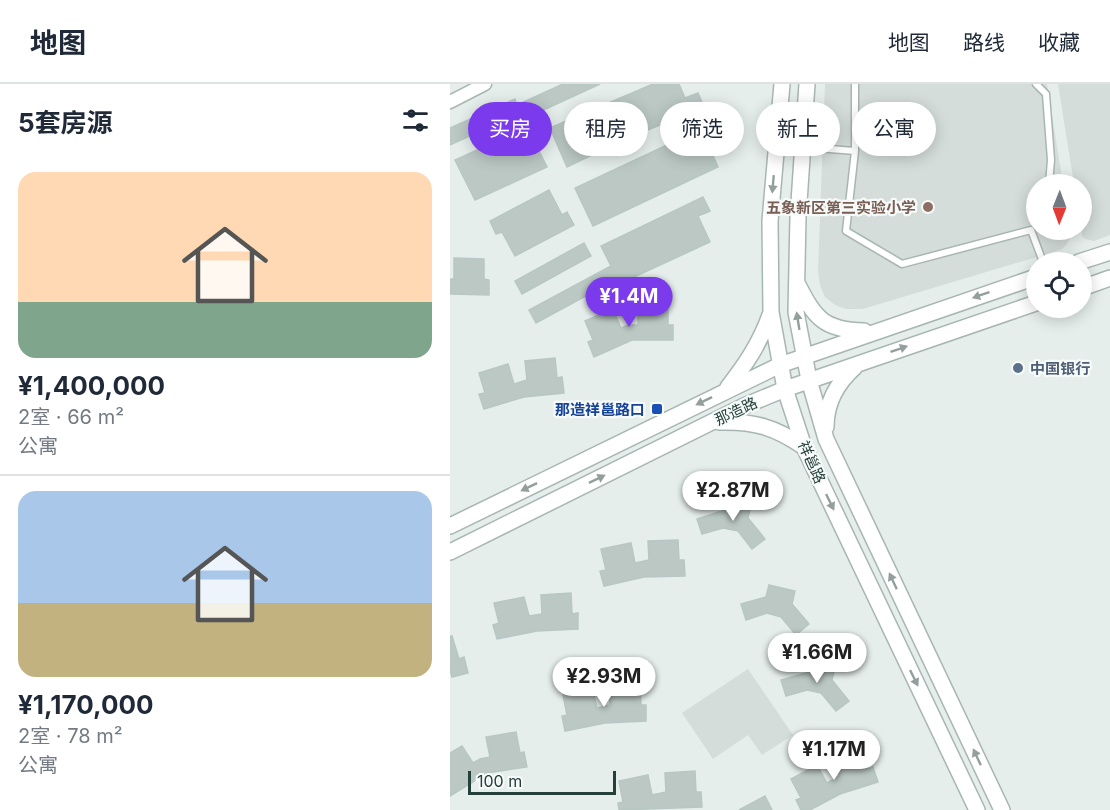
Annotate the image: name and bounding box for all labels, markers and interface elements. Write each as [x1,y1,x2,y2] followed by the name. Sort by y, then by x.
[30,26,86,60] text: 地图
[888,30,930,55] text: 地图
[963,30,1005,55] text: 路线
[1038,30,1080,55] text: 收藏
[468,102,552,156] chip: 买房
[564,102,648,156] chip: 租房
[660,102,744,156] chip: 筛选
[756,102,840,156] chip: 新上
[852,102,936,156] chip: 公寓
[399,104,432,137] icon: filters
[18,107,113,138] text: 5套房源
[1026,174,1092,240] north arrow
[1026,174,1092,318] map controls
[768,175,778,194] one-way arrow
[766,198,916,217] place label: 五象新区第三实验小学
[921,200,935,214] marker: 五象新区第三实验小学
[171,211,279,319] icon: home
[1026,252,1092,318] button: locate
[587,277,671,328] pin: ¥1.4M
[600,284,658,308] text: ¥1.4M
[972,291,990,301] one-way arrow
[793,311,802,330] one-way arrow
[890,344,908,354] one-way arrow
[1030,359,1090,378] place label: 中国银行
[1011,361,1025,375] marker: 中国银行
[18,370,165,401] text: ¥1,400,000
[712,393,760,429] street label: 那造路
[695,396,712,405] one-way arrow
[555,400,645,419] place label: 那造祥邕路口
[650,402,664,416] marker: 那造祥邕路口
[18,405,124,429] text: 2室 · 66 m²
[18,434,58,458] text: 公寓
[794,438,830,486] street label: 祥邕路
[684,471,782,522] pin: ¥2.87M
[588,475,605,484] one-way arrow
[696,478,770,502] text: ¥2.87M
[520,482,537,492] one-way arrow
[825,493,834,510] one-way arrow
[171,530,279,638] icon: home
[889,572,898,589] one-way arrow
[768,633,866,684] pin: ¥1.66M
[782,640,852,664] text: ¥1.66M
[555,657,653,708] pin: ¥2.93M
[567,664,641,688] text: ¥2.93M
[909,669,918,686] one-way arrow
[18,689,154,720] text: ¥1,170,000
[18,724,123,748] text: 2室 · 78 m²
[785,730,883,781] pin: ¥1.17M
[802,737,866,761] text: ¥1.17M
[972,749,981,766] one-way arrow
[18,753,58,777] text: 公寓
[468,768,616,796] scale bar
[477,771,522,791] text: 100 m

